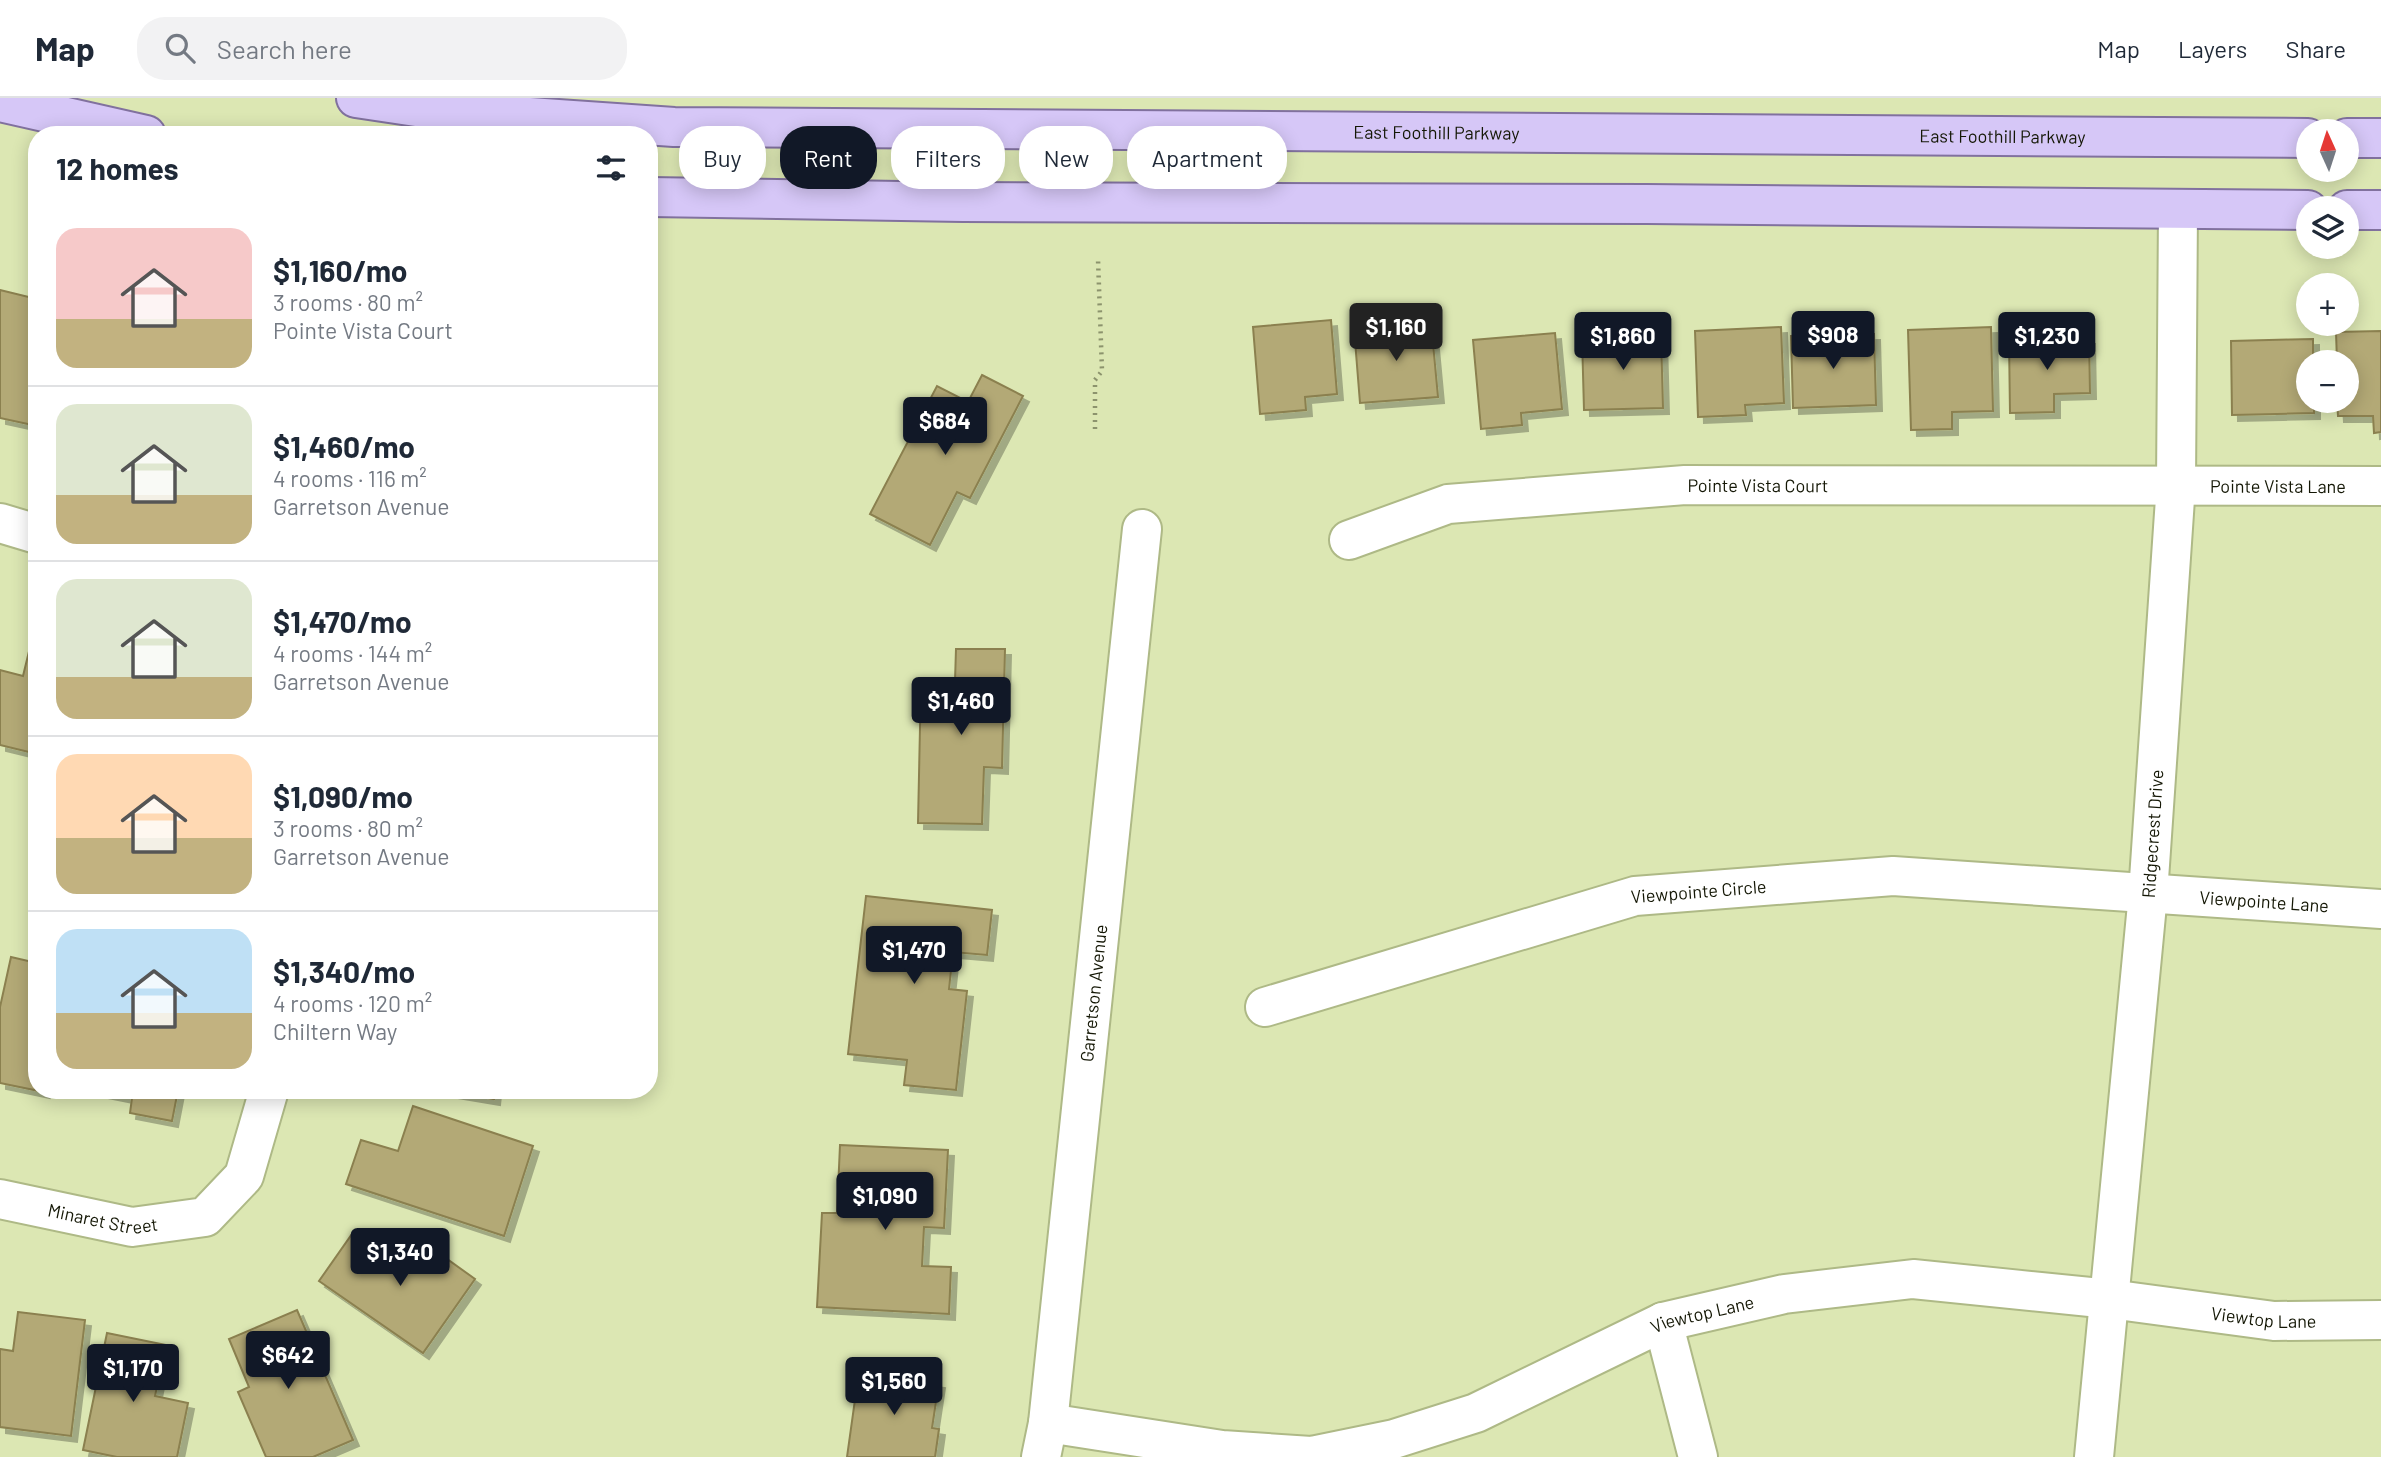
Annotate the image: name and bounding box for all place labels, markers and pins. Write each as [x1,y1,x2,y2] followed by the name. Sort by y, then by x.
[1339,303,1453,363] pin: $1,160
[1792,312,1874,371] pin: $908
[1566,313,1680,372] pin: $1,860
[1990,313,2104,372] pin: $1,230
[904,398,986,457] pin: $684
[904,678,1018,737] pin: $1,460
[857,926,971,986] pin: $1,470
[828,1172,942,1232] pin: $1,090
[343,1228,457,1288] pin: $1,340
[247,1332,329,1391] pin: $642
[76,1344,190,1404] pin: $1,170
[837,1358,951,1417] pin: $1,560

